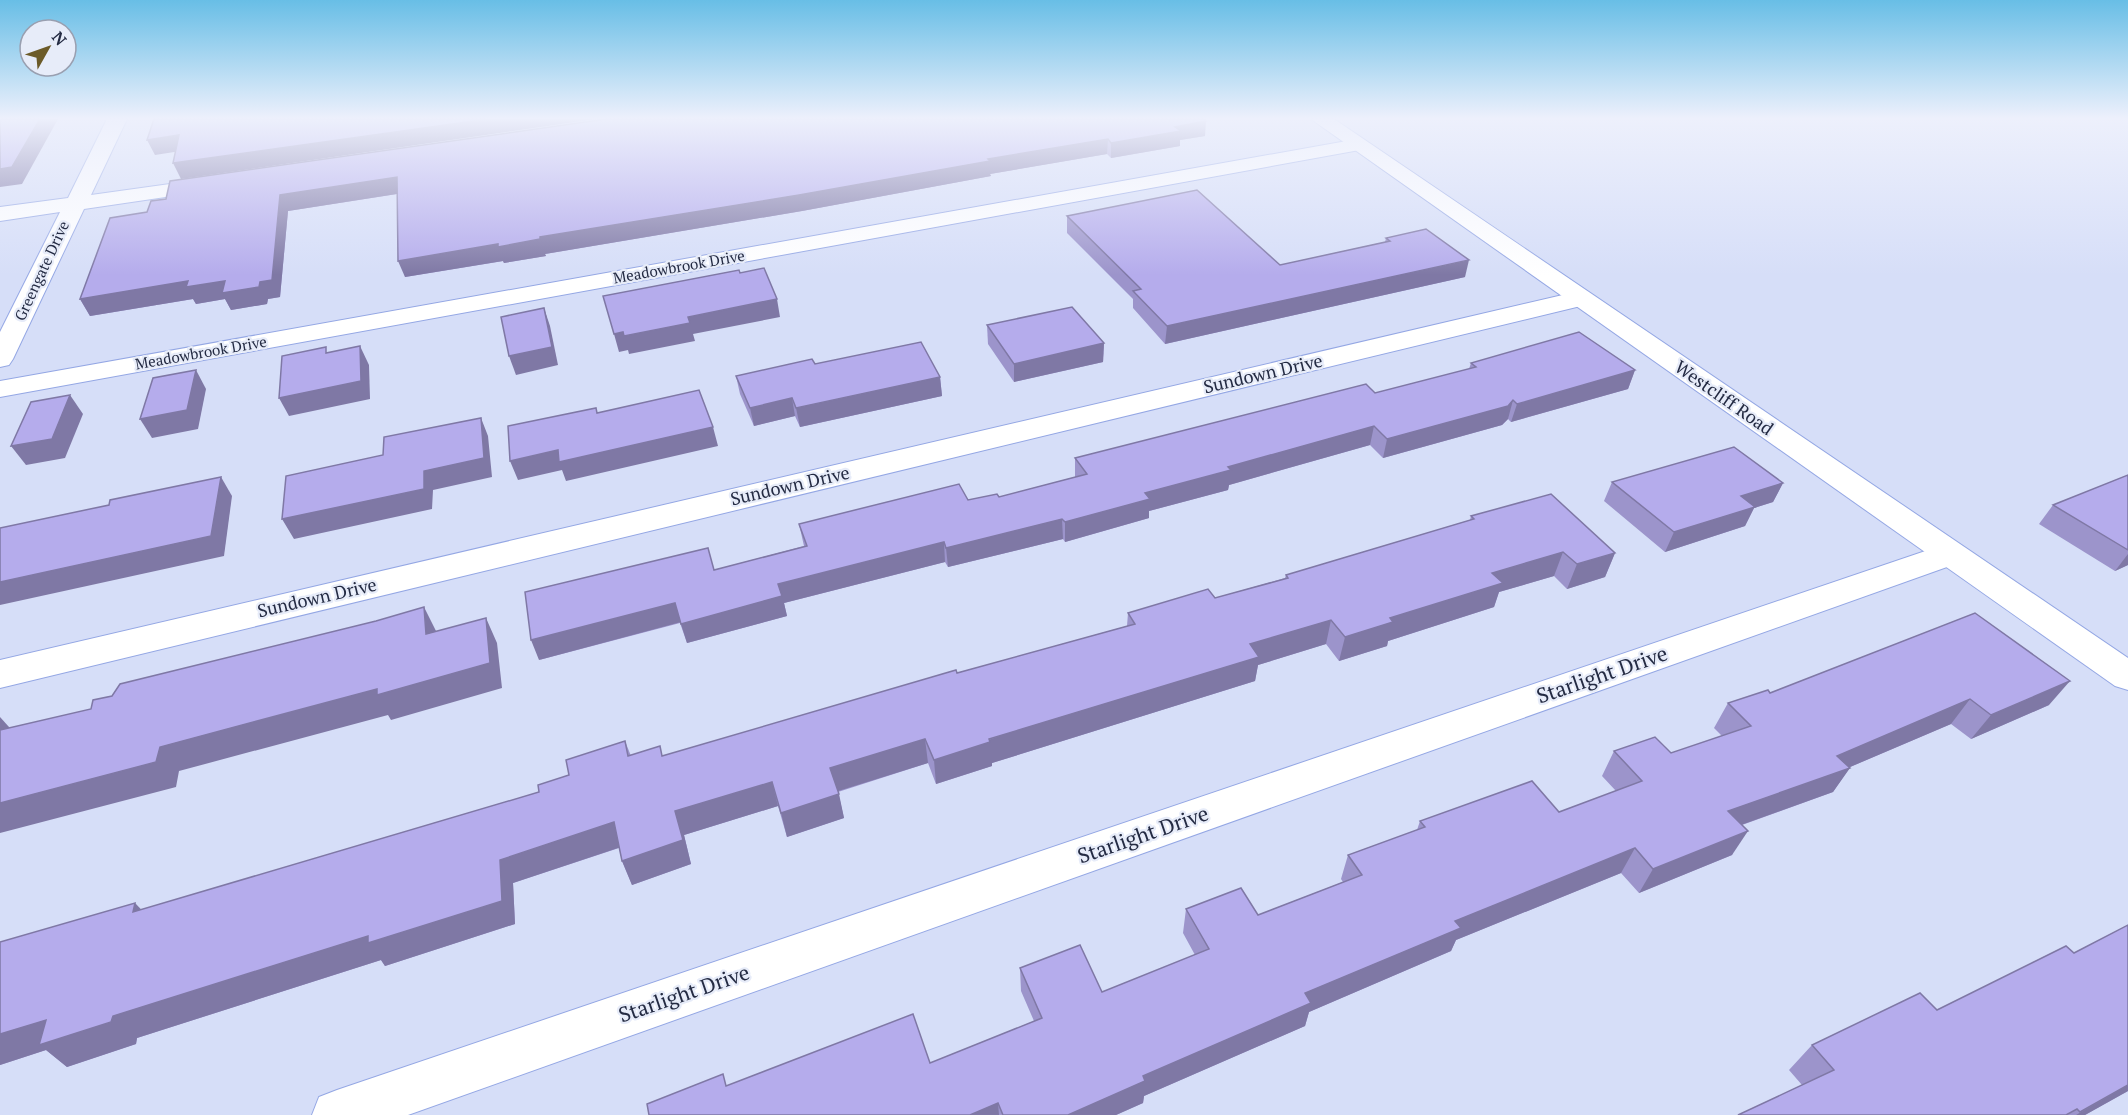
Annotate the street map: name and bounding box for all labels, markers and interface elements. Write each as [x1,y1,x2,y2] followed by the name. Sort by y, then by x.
[18,18,78,78] north arrow
[47,27,72,50] text: N
[9,217,73,324] street label: Greengate Drive
[612,245,746,287] street label: Meadowbrook Drive
[134,331,268,373] street label: Meadowbrook Drive
[1201,348,1325,398] street label: Sundown Drive
[1670,354,1779,440] street label: Westcliff Road
[728,460,852,510] street label: Sundown Drive
[255,572,379,622] street label: Sundown Drive
[1532,639,1671,710] street label: Starlight Drive
[1073,799,1212,870] street label: Starlight Drive
[614,958,753,1029] street label: Starlight Drive

